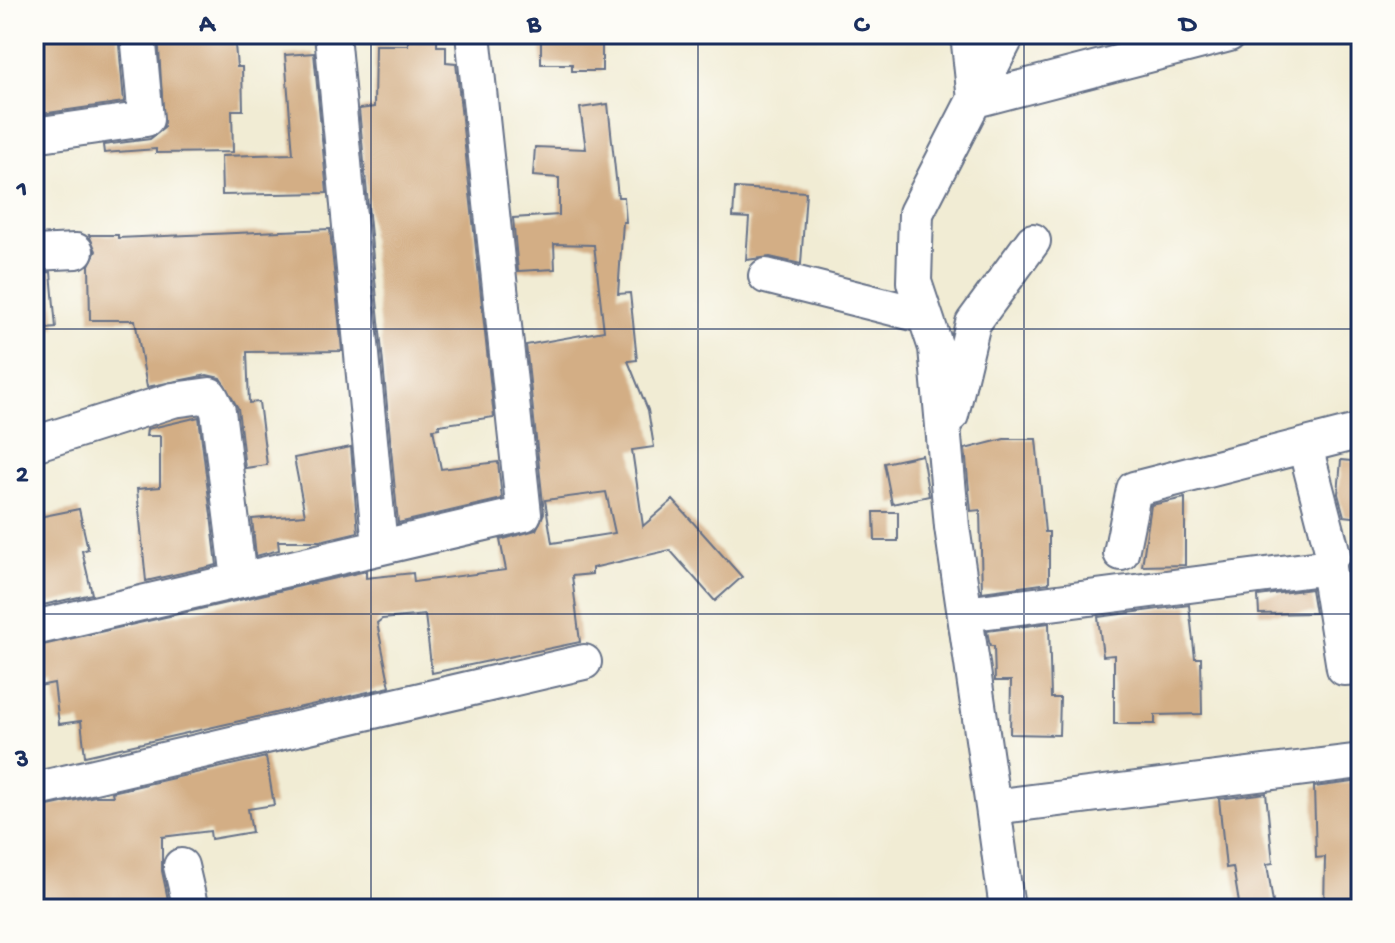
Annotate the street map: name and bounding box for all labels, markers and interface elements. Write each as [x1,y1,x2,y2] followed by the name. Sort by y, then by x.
[198,11,216,42] text: A
[526,11,542,42] text: B
[854,11,871,42] text: C
[1178,11,1198,42] text: D
[16,176,27,207] text: 1
[16,461,29,492] text: 2
[14,746,29,777] text: 3

